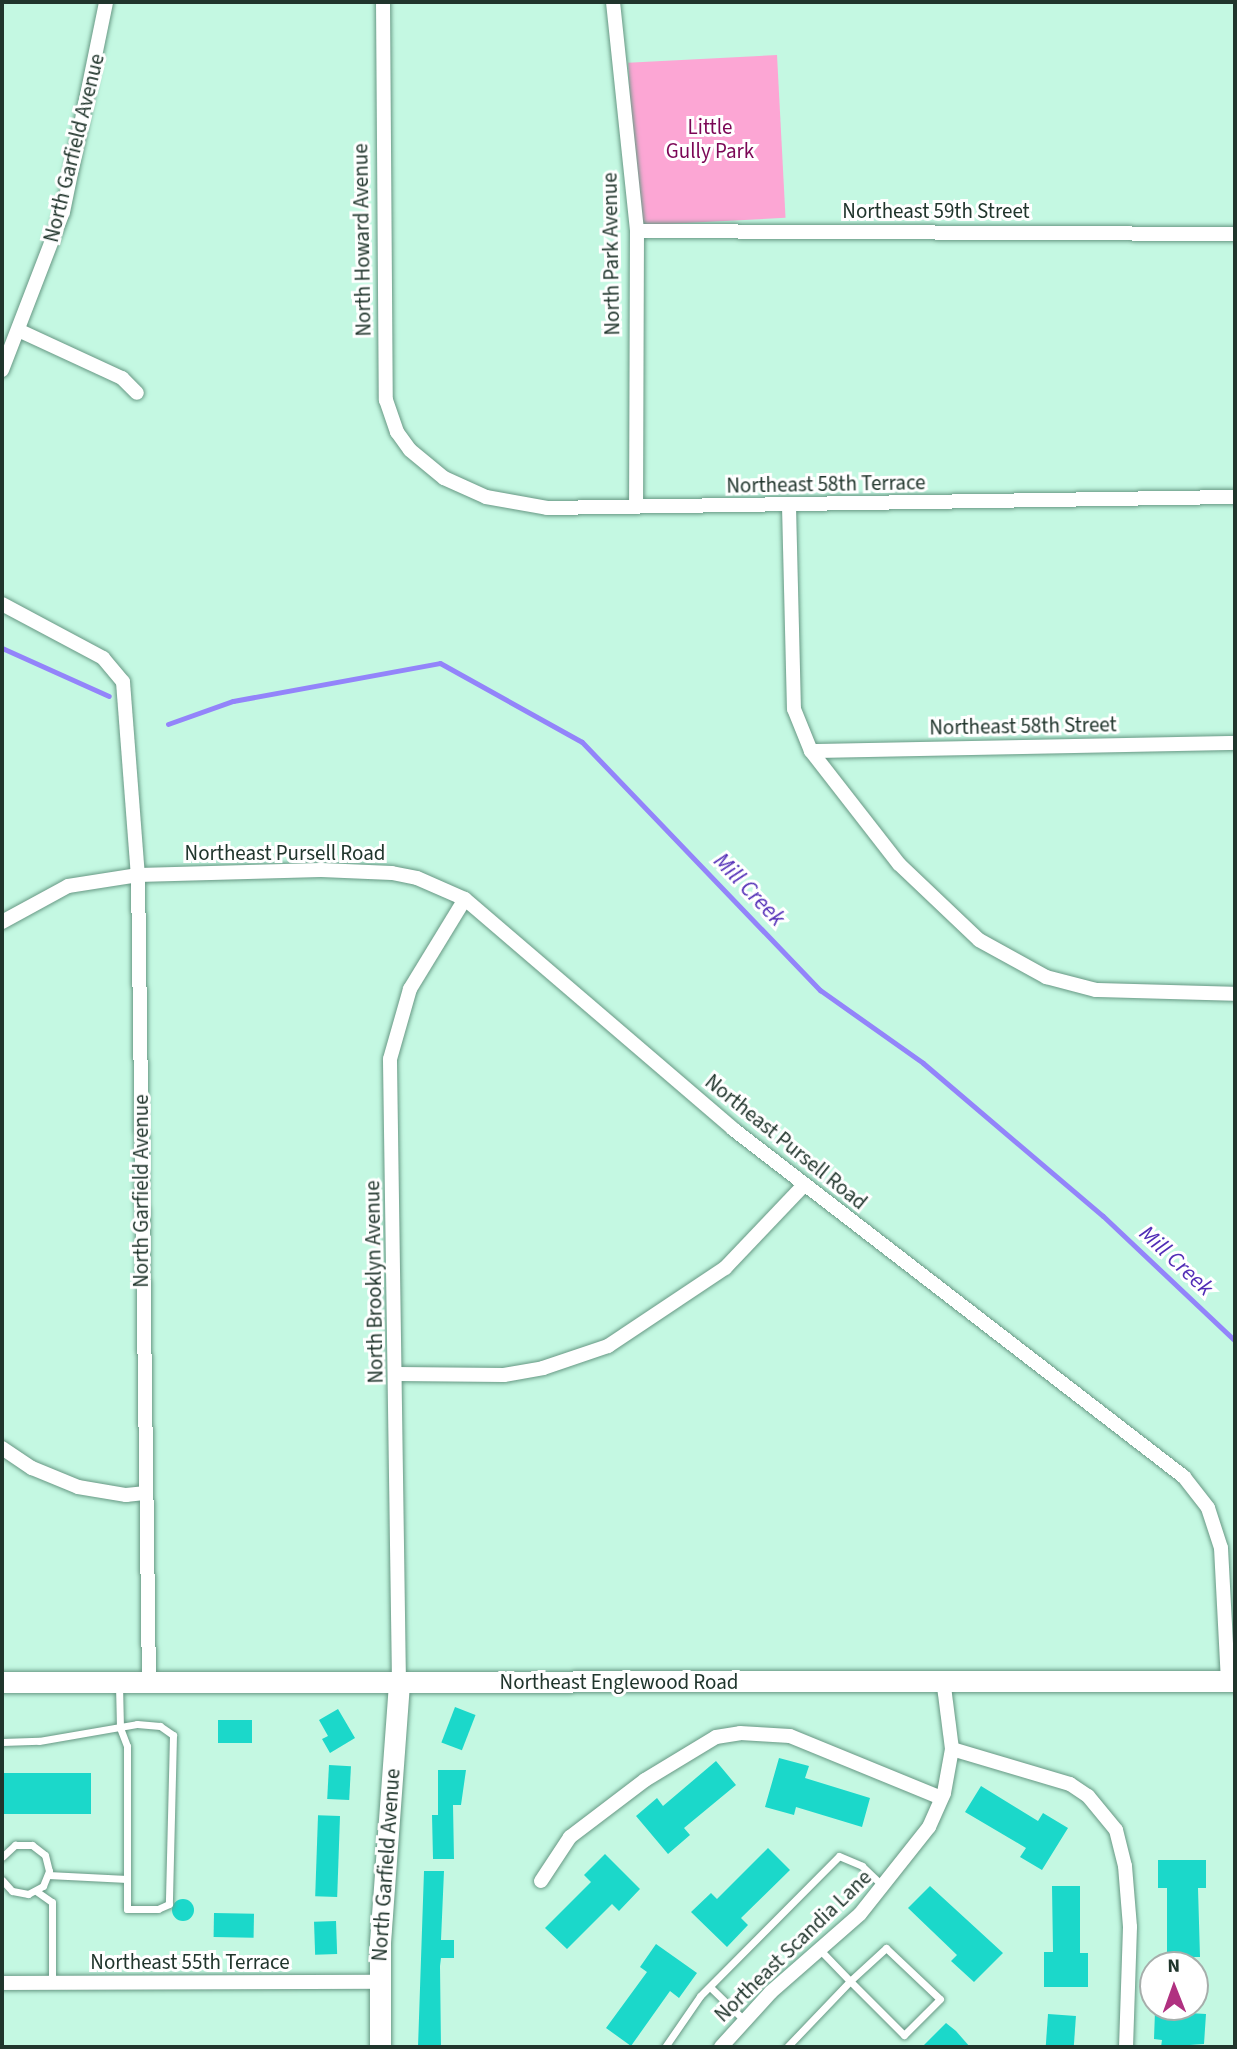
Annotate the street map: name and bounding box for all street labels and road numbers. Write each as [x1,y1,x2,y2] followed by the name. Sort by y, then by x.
[38,51,110,245] street label: North Garfield Avenue
[348,143,376,337] street label: North Howard Avenue
[597,172,625,336] street label: North Park Avenue
[842,198,1030,224] street label: Northeast 59th Street
[726,470,926,498] street label: Northeast 58th Terrace
[929,712,1117,740] street label: Northeast 58th Street
[185,840,385,866] street label: Northeast Pursell Road
[700,1069,872,1215] street label: Northeast Pursell Road
[128,1094,154,1288] street label: North Garfield Avenue
[360,1180,388,1384] street label: North Brooklyn Avenue
[500,1669,738,1695] street label: Northeast Englewood Road
[367,1768,405,1962] street label: North Garfield Avenue
[709,1865,877,2027] street label: Northeast Scandia Lane
[90,1949,290,1975] street label: Northeast 55th Terrace

